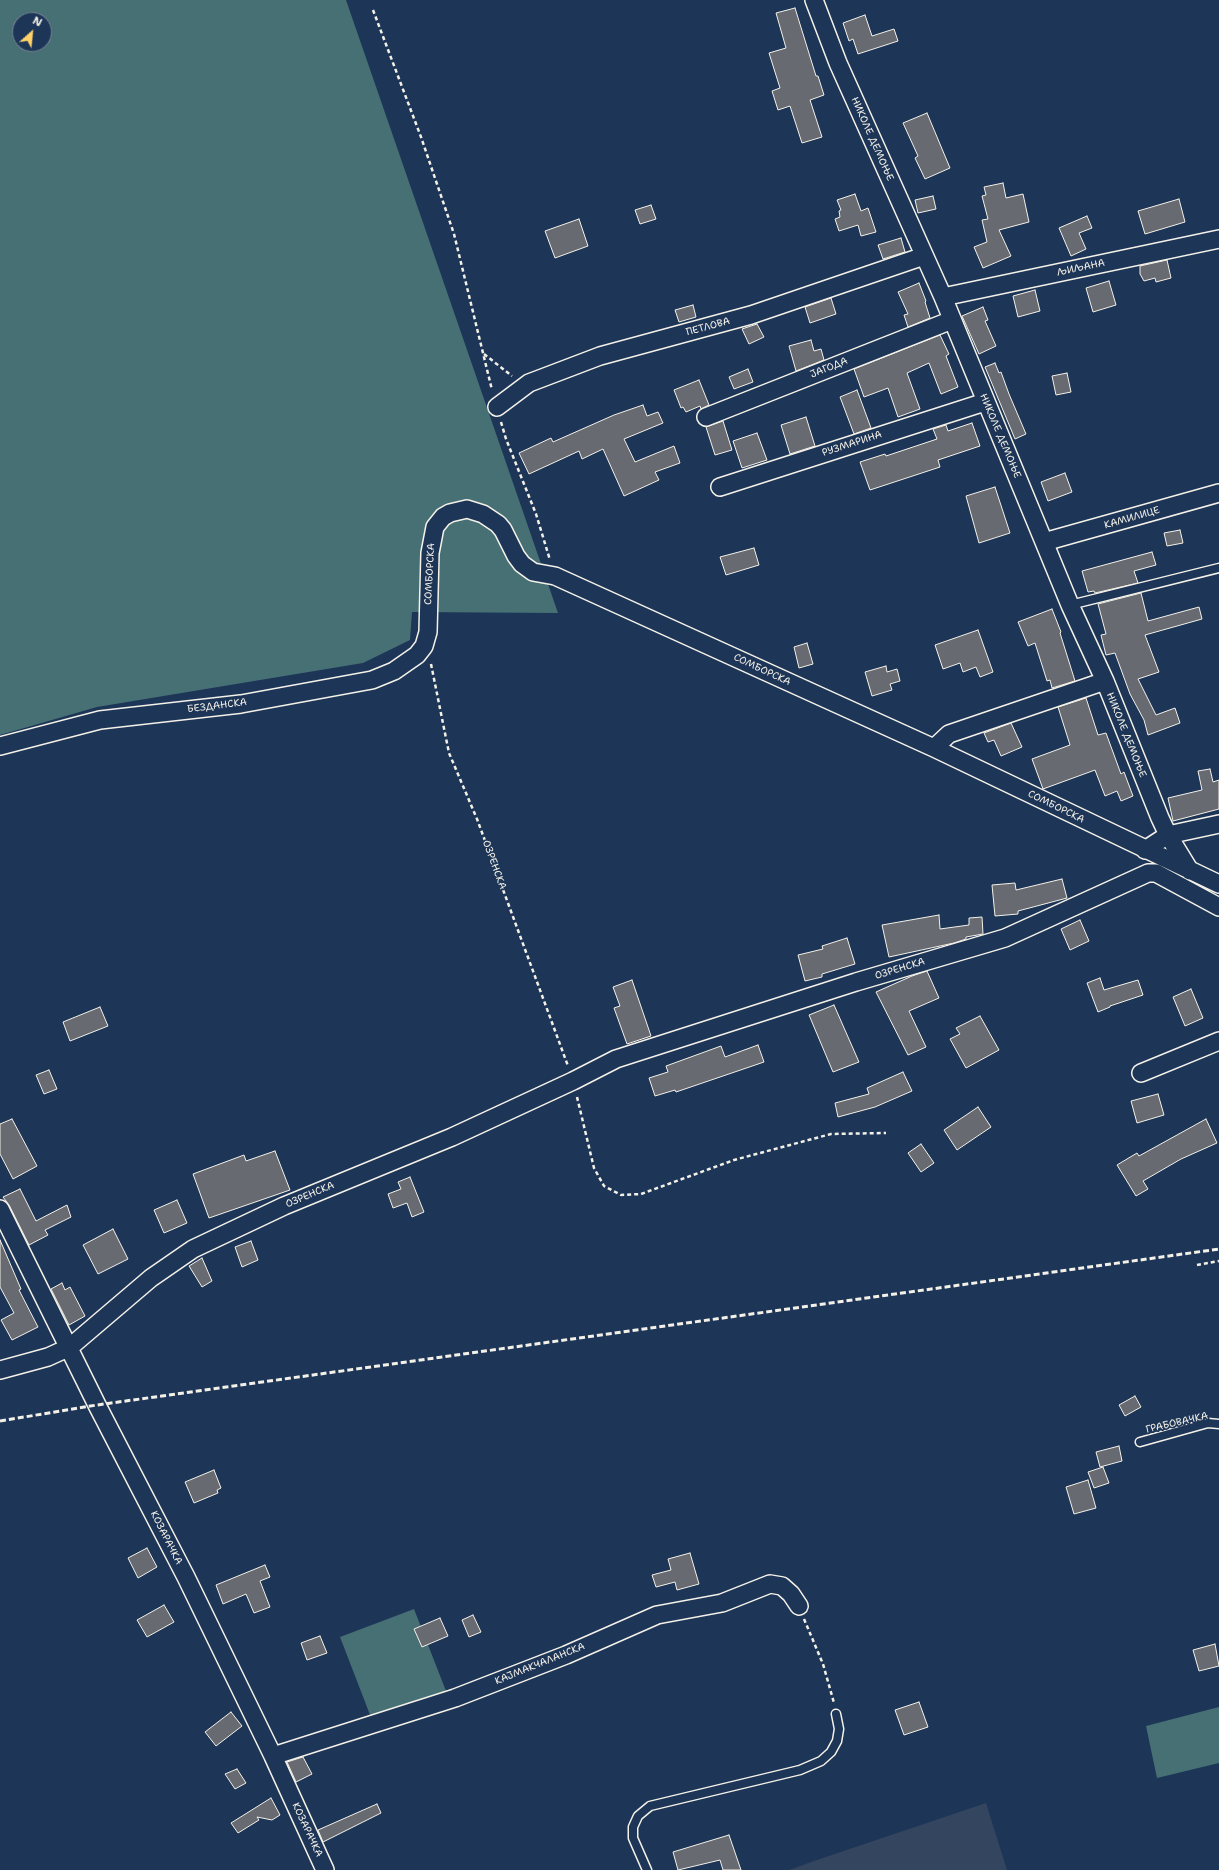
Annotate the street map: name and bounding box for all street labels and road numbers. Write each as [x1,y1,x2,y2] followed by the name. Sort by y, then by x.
[848,95,896,183] street label: НИКОЛЕ ДЕМОЊЕ
[1056,257,1106,279] street label: ЉИЉАНА
[685,315,731,339] street label: ПЕТЛОВА
[809,355,849,381] street label: ЈАГОДА
[977,392,1023,480] street label: НИКОЛЕ ДЕМОЊЕ
[821,429,883,459] street label: РУЗМАРИНА
[1103,504,1161,532] street label: КАМИЛИЦЕ
[422,543,438,605] street label: СОМБОРСКА
[732,652,792,688] street label: СОМБОРСКА
[1103,691,1149,779] street label: НИКОЛЕ ДЕМОЊЕ
[186,696,248,716] street label: БЕЗДАНСКА
[1026,788,1086,826] street label: СОМБОРСКА
[480,839,508,891] street label: ОЗРЕНСКА
[874,956,926,982] street label: ОЗРЕНСКА
[284,1179,336,1211] street label: ОЗРЕНСКА
[1145,1410,1209,1436] street label: ГРАБОВАЧКА
[147,1509,185,1567] street label: КОЗАРАЧКА
[493,1640,587,1688] street label: КАЈМАКЧАЛАНСКА
[289,1801,325,1859] street label: КОЗАРАЧКА

